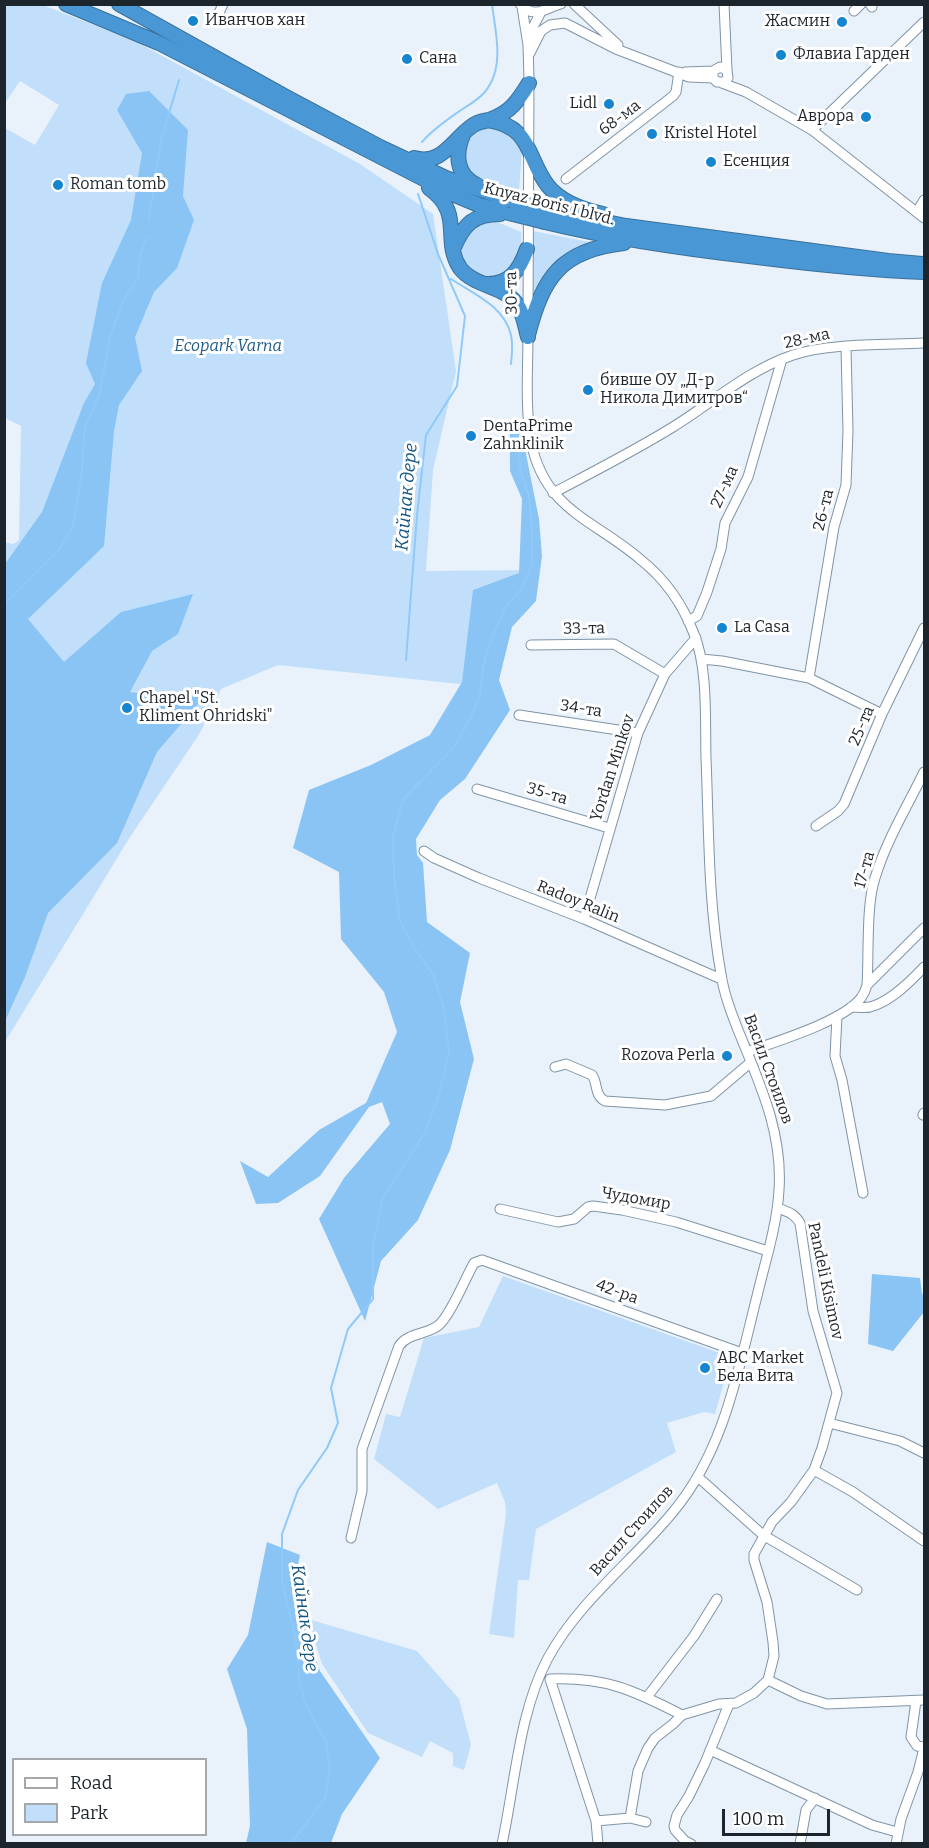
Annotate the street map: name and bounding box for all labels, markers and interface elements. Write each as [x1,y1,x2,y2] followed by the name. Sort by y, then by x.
[205,11,305,31] place label: Иванчов хан
[764,12,830,32] place label: Жасмин
[186,14,200,28] marker: Иванчов хан
[835,15,849,29] marker: Жасмин
[793,45,910,65] place label: Флавиа Гарден
[774,48,788,62] marker: Флавиа Гарден
[419,49,457,69] place label: Сана
[400,52,414,66] marker: Сана
[570,94,597,114] place label: Lidl
[595,96,645,140] street label: 68-ма
[602,97,616,111] marker: Lidl
[797,107,854,127] place label: Аврора
[859,110,873,124] marker: Аврора
[664,124,757,144] place label: Kristel Hotel
[645,127,659,141] marker: Kristel Hotel
[723,152,790,172] place label: Есенция
[704,155,718,169] marker: Есенция
[70,175,166,195] place label: Roman tomb
[51,178,65,192] marker: Roman tomb
[482,179,616,229] street label: Knyaz Boris I blvd.
[502,271,522,315] street label: 30-та
[782,325,832,353] street label: 28-ма
[174,337,282,357] park label: Ecopark Varna
[600,371,748,409] place label: бивше ОУ „Д-р Никола Димитров“
[581,383,595,397] marker: бивше ОУ „Д-р Никола Димитров“
[483,417,573,455] place label: DentaPrime Zahnklinik
[464,429,478,443] marker: DentaPrime Zahnklinik
[392,442,422,552] water label: Кайнак дере
[707,463,743,511] street label: 27-ма
[810,487,838,533] street label: 26-та
[734,618,790,638] place label: La Casa
[563,619,605,639] street label: 33-та
[715,621,729,635] marker: La Casa
[139,689,273,727] place label: Chapel "St. Kliment Ohridski"
[559,696,603,722] street label: 34-та
[120,701,134,715] marker: Chapel "St. Kliment Ohridski"
[845,703,879,749] street label: 25-та
[587,712,639,824] street label: Yordan Minkov
[524,779,570,809] street label: 35-та
[851,849,879,891] street label: 17-та
[534,877,622,927] street label: Radoy Ralin
[739,1012,797,1126] street label: Васил Стоилов
[621,1046,715,1066] place label: Rozova Perla
[720,1049,734,1063] marker: Rozova Perla
[600,1183,672,1215] street label: Чудомир
[803,1220,847,1342] street label: Pandeli Kisimov
[593,1276,641,1308] street label: 42-ра
[717,1349,804,1387] place label: ABC Market Бела Вита
[698,1361,712,1375] marker: ABC Market Бела Вита
[586,1482,678,1580] street label: Васил Стоилов
[286,1563,322,1673] water label: Кайнак дере
[12,1758,207,1836] legend
[70,1772,112,1794] text: Road
[725,1797,833,1835] scale bar
[70,1802,108,1824] text: Park
[733,1808,784,1830] text: 100 m

